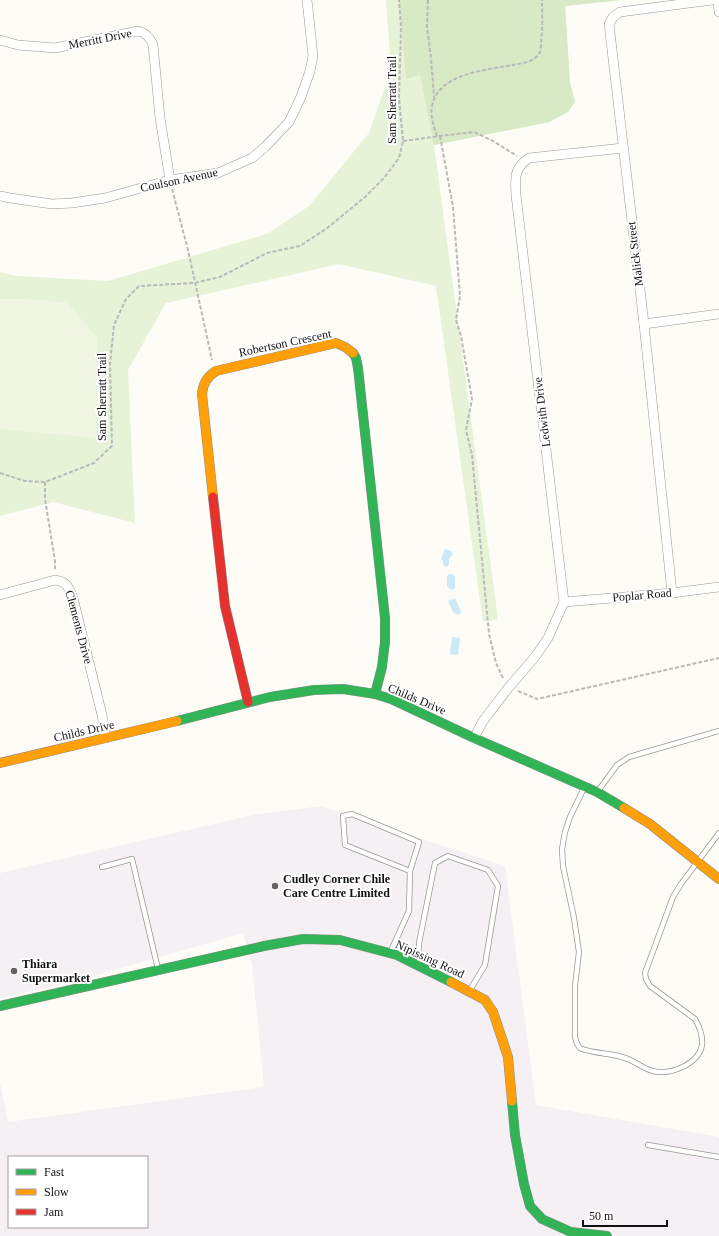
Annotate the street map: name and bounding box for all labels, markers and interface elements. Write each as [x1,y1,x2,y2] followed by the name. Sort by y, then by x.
[67,26,133,52] street label: Merritt Drive
[385,55,399,144] street label: Sam Sherratt Trail
[139,165,219,195] street label: Coulson Avenue
[624,220,646,287] street label: Malick Street
[237,326,333,360] street label: Robertson Crescent
[95,352,109,441] street label: Sam Sherratt Trail
[531,376,553,448] street label: Ledwith Drive
[612,585,672,605] street label: Poplar Road
[62,589,96,665] street label: Clements Drive
[386,681,448,717] street label: Childs Drive
[52,717,116,745] street label: Childs Drive
[283,872,391,900] place label: Cudley Corner Chile Care Centre Limited
[270,881,280,891] marker: Cudley Corner Chile Care Centre Limited
[393,937,467,981] street label: Nipissing Road
[22,957,90,985] place label: Thiara Supermarket
[9,966,19,976] marker: Thiara Supermarket
[8,1156,148,1228] legend
[44,1165,65,1179] text: Fast
[44,1185,69,1199] text: Slow
[583,1202,667,1228] scale bar
[44,1205,64,1219] text: Jam
[589,1209,614,1223] text: 50 m

